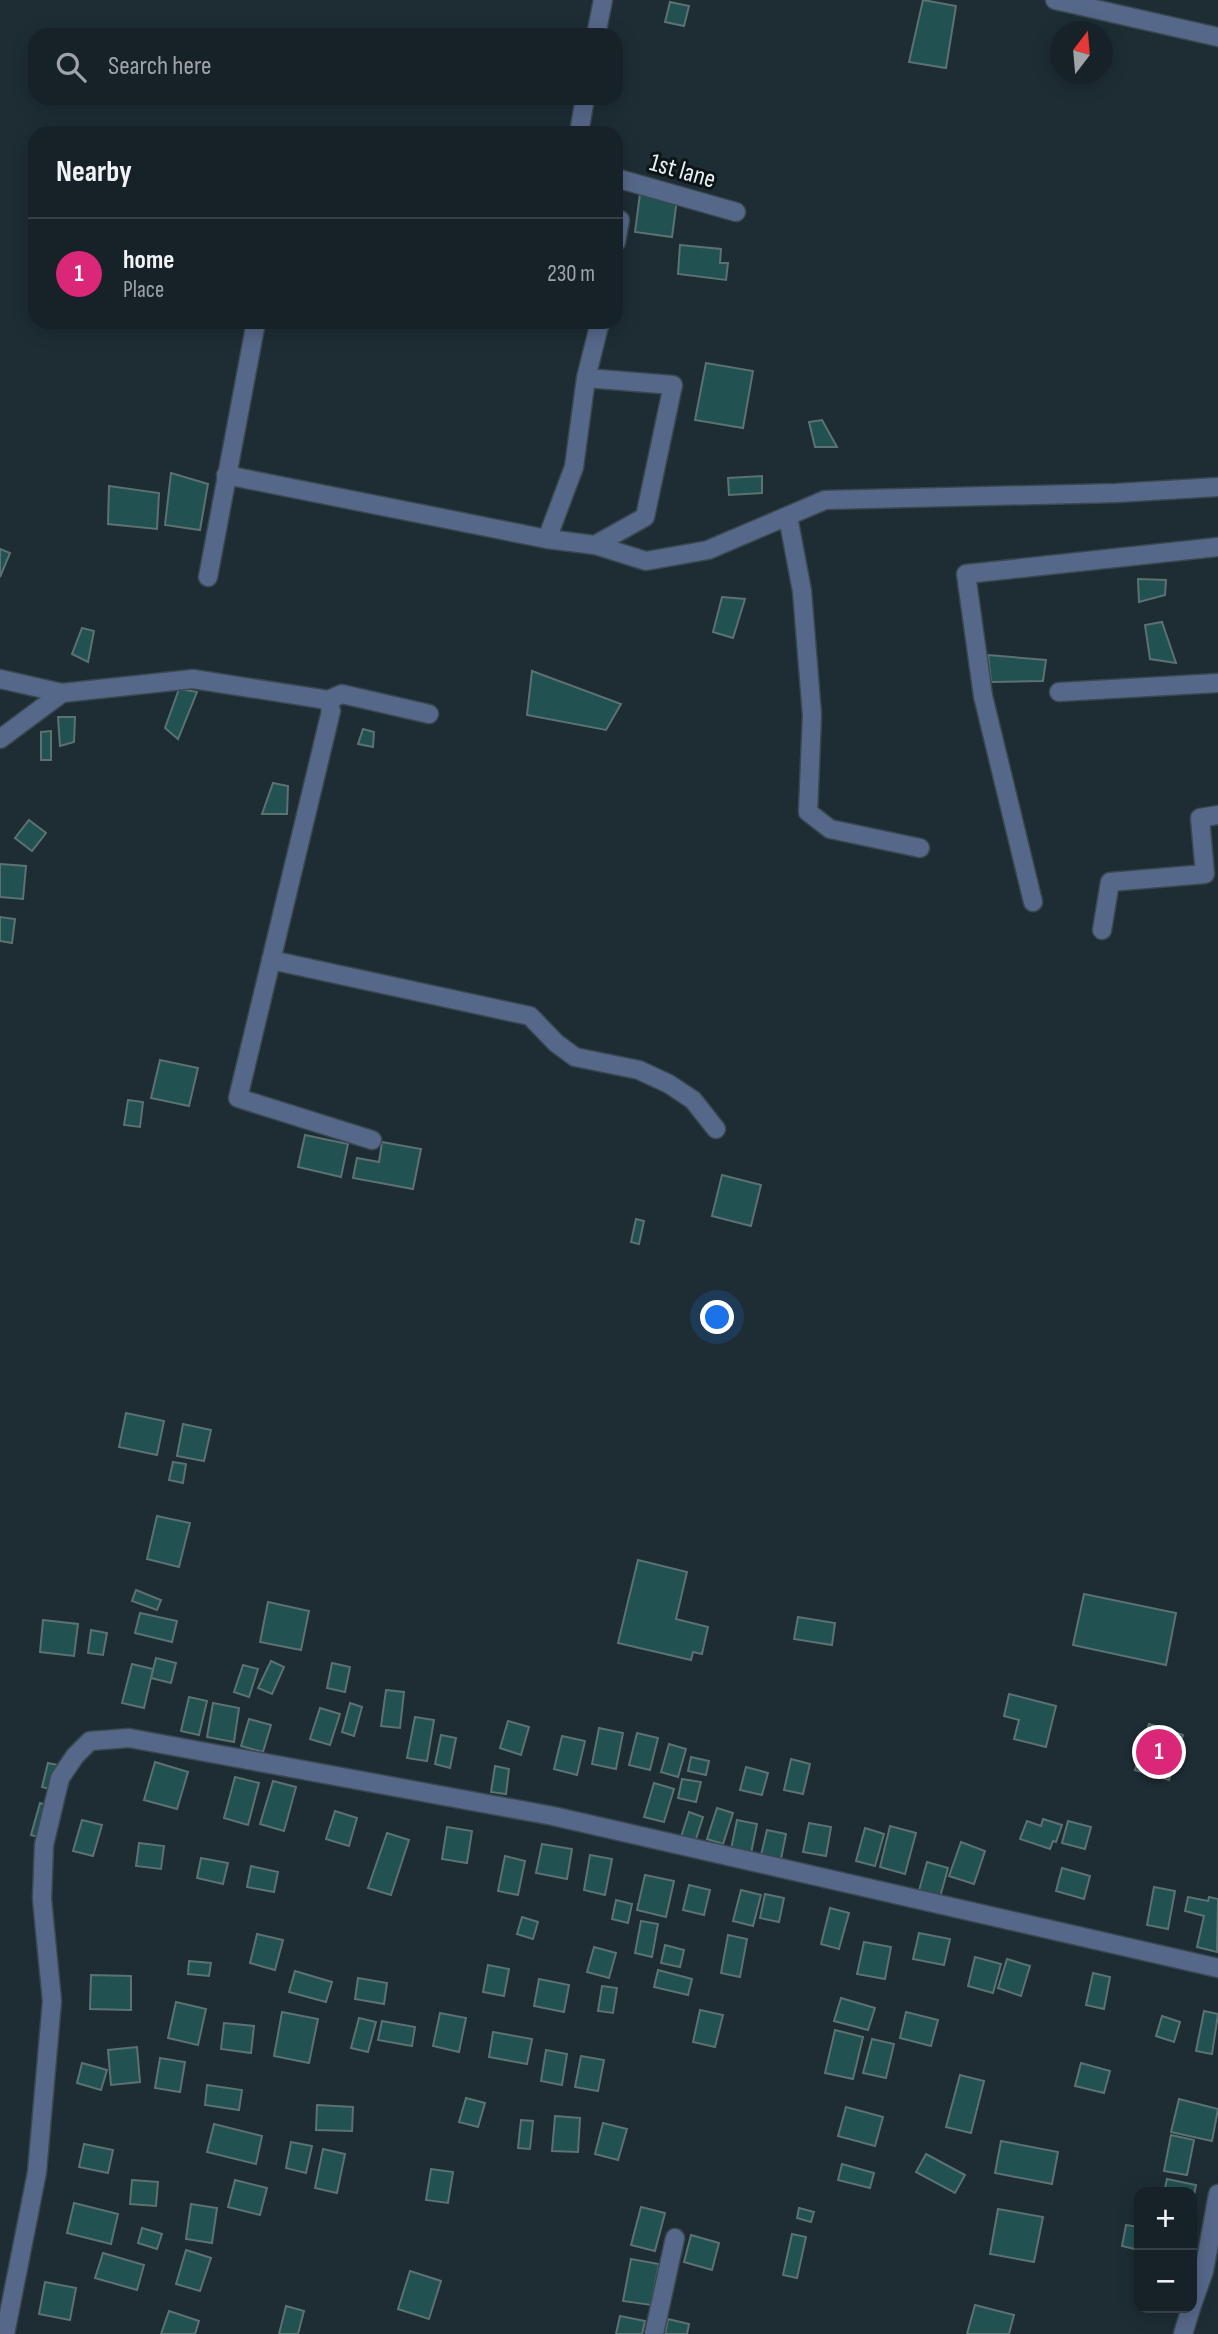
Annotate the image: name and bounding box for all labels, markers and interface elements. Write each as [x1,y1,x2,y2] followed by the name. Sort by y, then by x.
[1050,21,1113,84] north arrow
[28,28,623,105] search box
[52,48,90,86] icon: search
[108,51,211,82] text: Search here
[646,147,719,196] street label: 1st lane
[56,154,132,190] text: Nearby
[123,245,174,276] text: home
[74,260,84,288] text: 1
[547,260,595,288] text: 230 m
[123,276,164,304] text: Place
[700,1300,734,1334] your location
[1136,1726,1182,1778] pin: 1
[1134,2187,1197,2313] map controls
[1134,2187,1197,2250] button: +
[1134,2250,1197,2313] button: −

